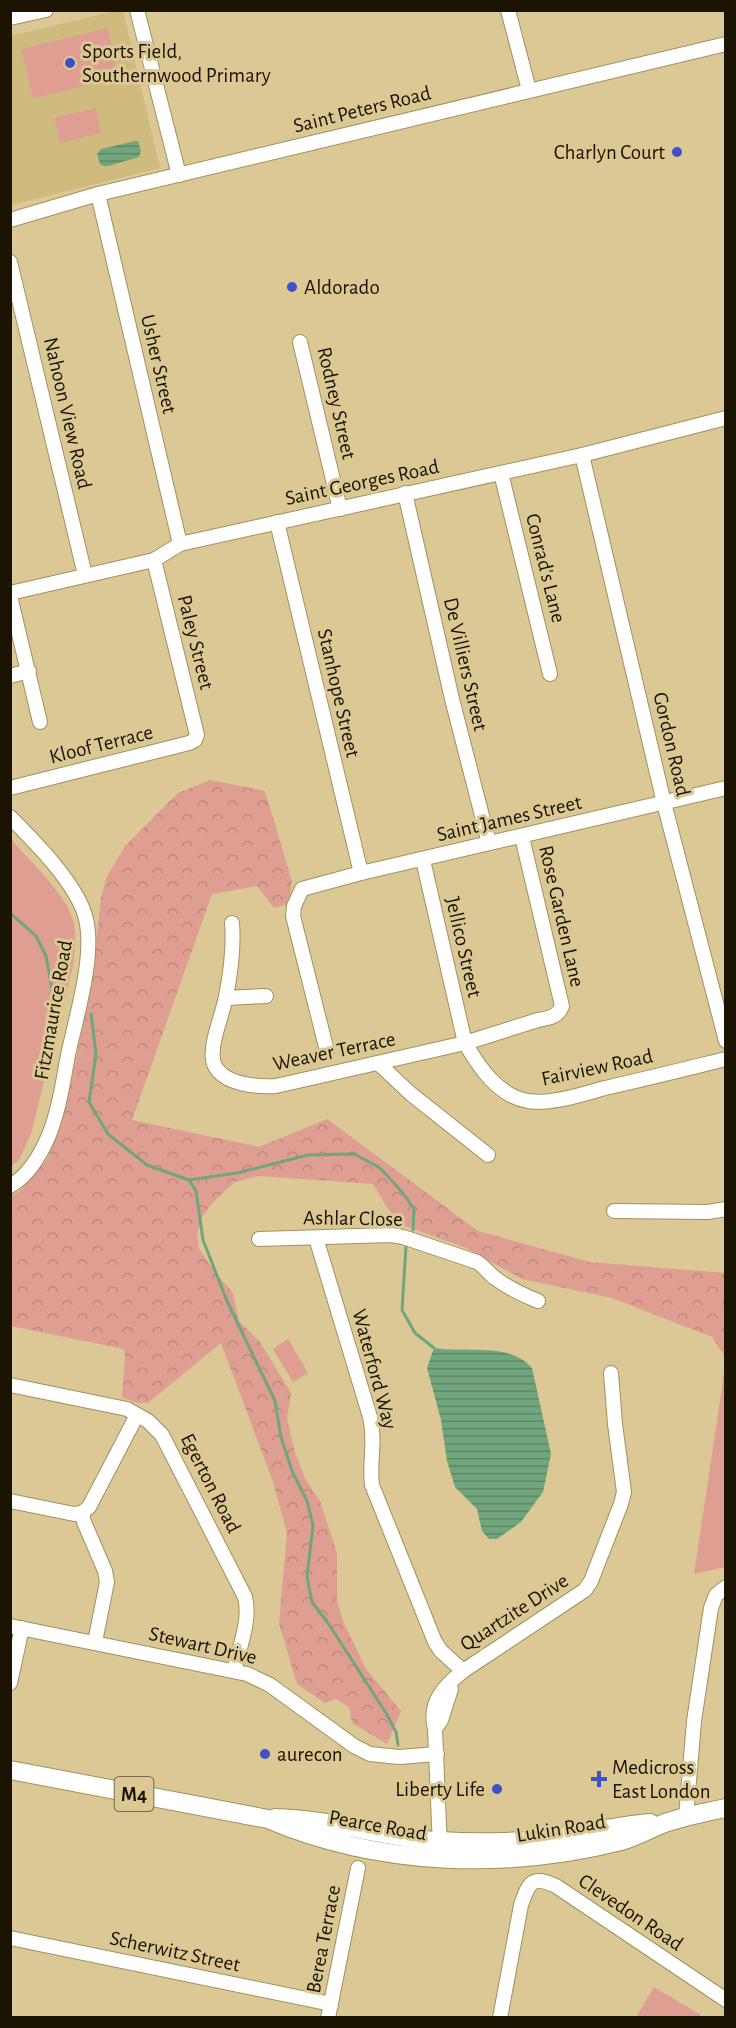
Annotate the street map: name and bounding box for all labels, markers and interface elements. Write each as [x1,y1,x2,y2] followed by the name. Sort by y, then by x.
[82,41,271,86] place label: Sports Field, Southernwood Primary
[63,56,77,70] marker: Sports Field, Southernwood Primary
[291,82,433,137] street label: Saint Peters Road
[554,142,665,163] place label: Charlyn Court
[670,145,684,159] marker: Charlyn Court
[304,277,380,298] place label: Aldorado
[285,280,299,294] marker: Aldorado
[137,312,180,416] street label: Usher Street
[40,335,95,491] street label: Nahoon View Road
[313,345,360,462] street label: Rodney Street
[283,456,441,509] street label: Saint Georges Road
[522,511,569,625] street label: Conrad's Lane
[174,593,217,692] street label: Paley Street
[440,595,491,733] street label: De Villiers Street
[313,627,364,760] street label: Stanhope Street
[649,690,694,798] street label: Gordon Road
[47,721,155,768] street label: Kloof Terrace
[435,792,584,845] street label: Saint James Street
[535,843,588,989] street label: Rose Garden Lane
[442,895,485,1000] street label: Jellico Street
[31,939,76,1082] street label: Fitzmaurice Road
[271,1028,397,1075] street label: Weaver Terrace
[539,1045,655,1090] street label: Fairview Road
[303,1207,403,1230] street label: Ashlar Close
[348,1307,401,1431] street label: Waterford Way
[177,1430,245,1536] street label: Egerton Road
[457,1570,572,1655] street label: Quartzite Drive
[147,1623,259,1668] street label: Stewart Drive
[277,1744,343,1765] place label: aurecon
[258,1747,272,1761] marker: aurecon
[612,1757,711,1802] place label: Medicross East London
[590,1770,608,1788] marker: Medicross East London
[114,1777,154,1811] road number: M4
[395,1779,485,1800] place label: Liberty Life
[490,1782,504,1796] marker: Liberty Life
[327,1807,429,1844] street label: Pearce Road
[515,1811,607,1846] street label: Lukin Road
[575,1870,687,1955] street label: Clevedon Road
[303,1883,344,1995] street label: Berea Terrace
[108,1927,242,1976] street label: Scherwitz Street

